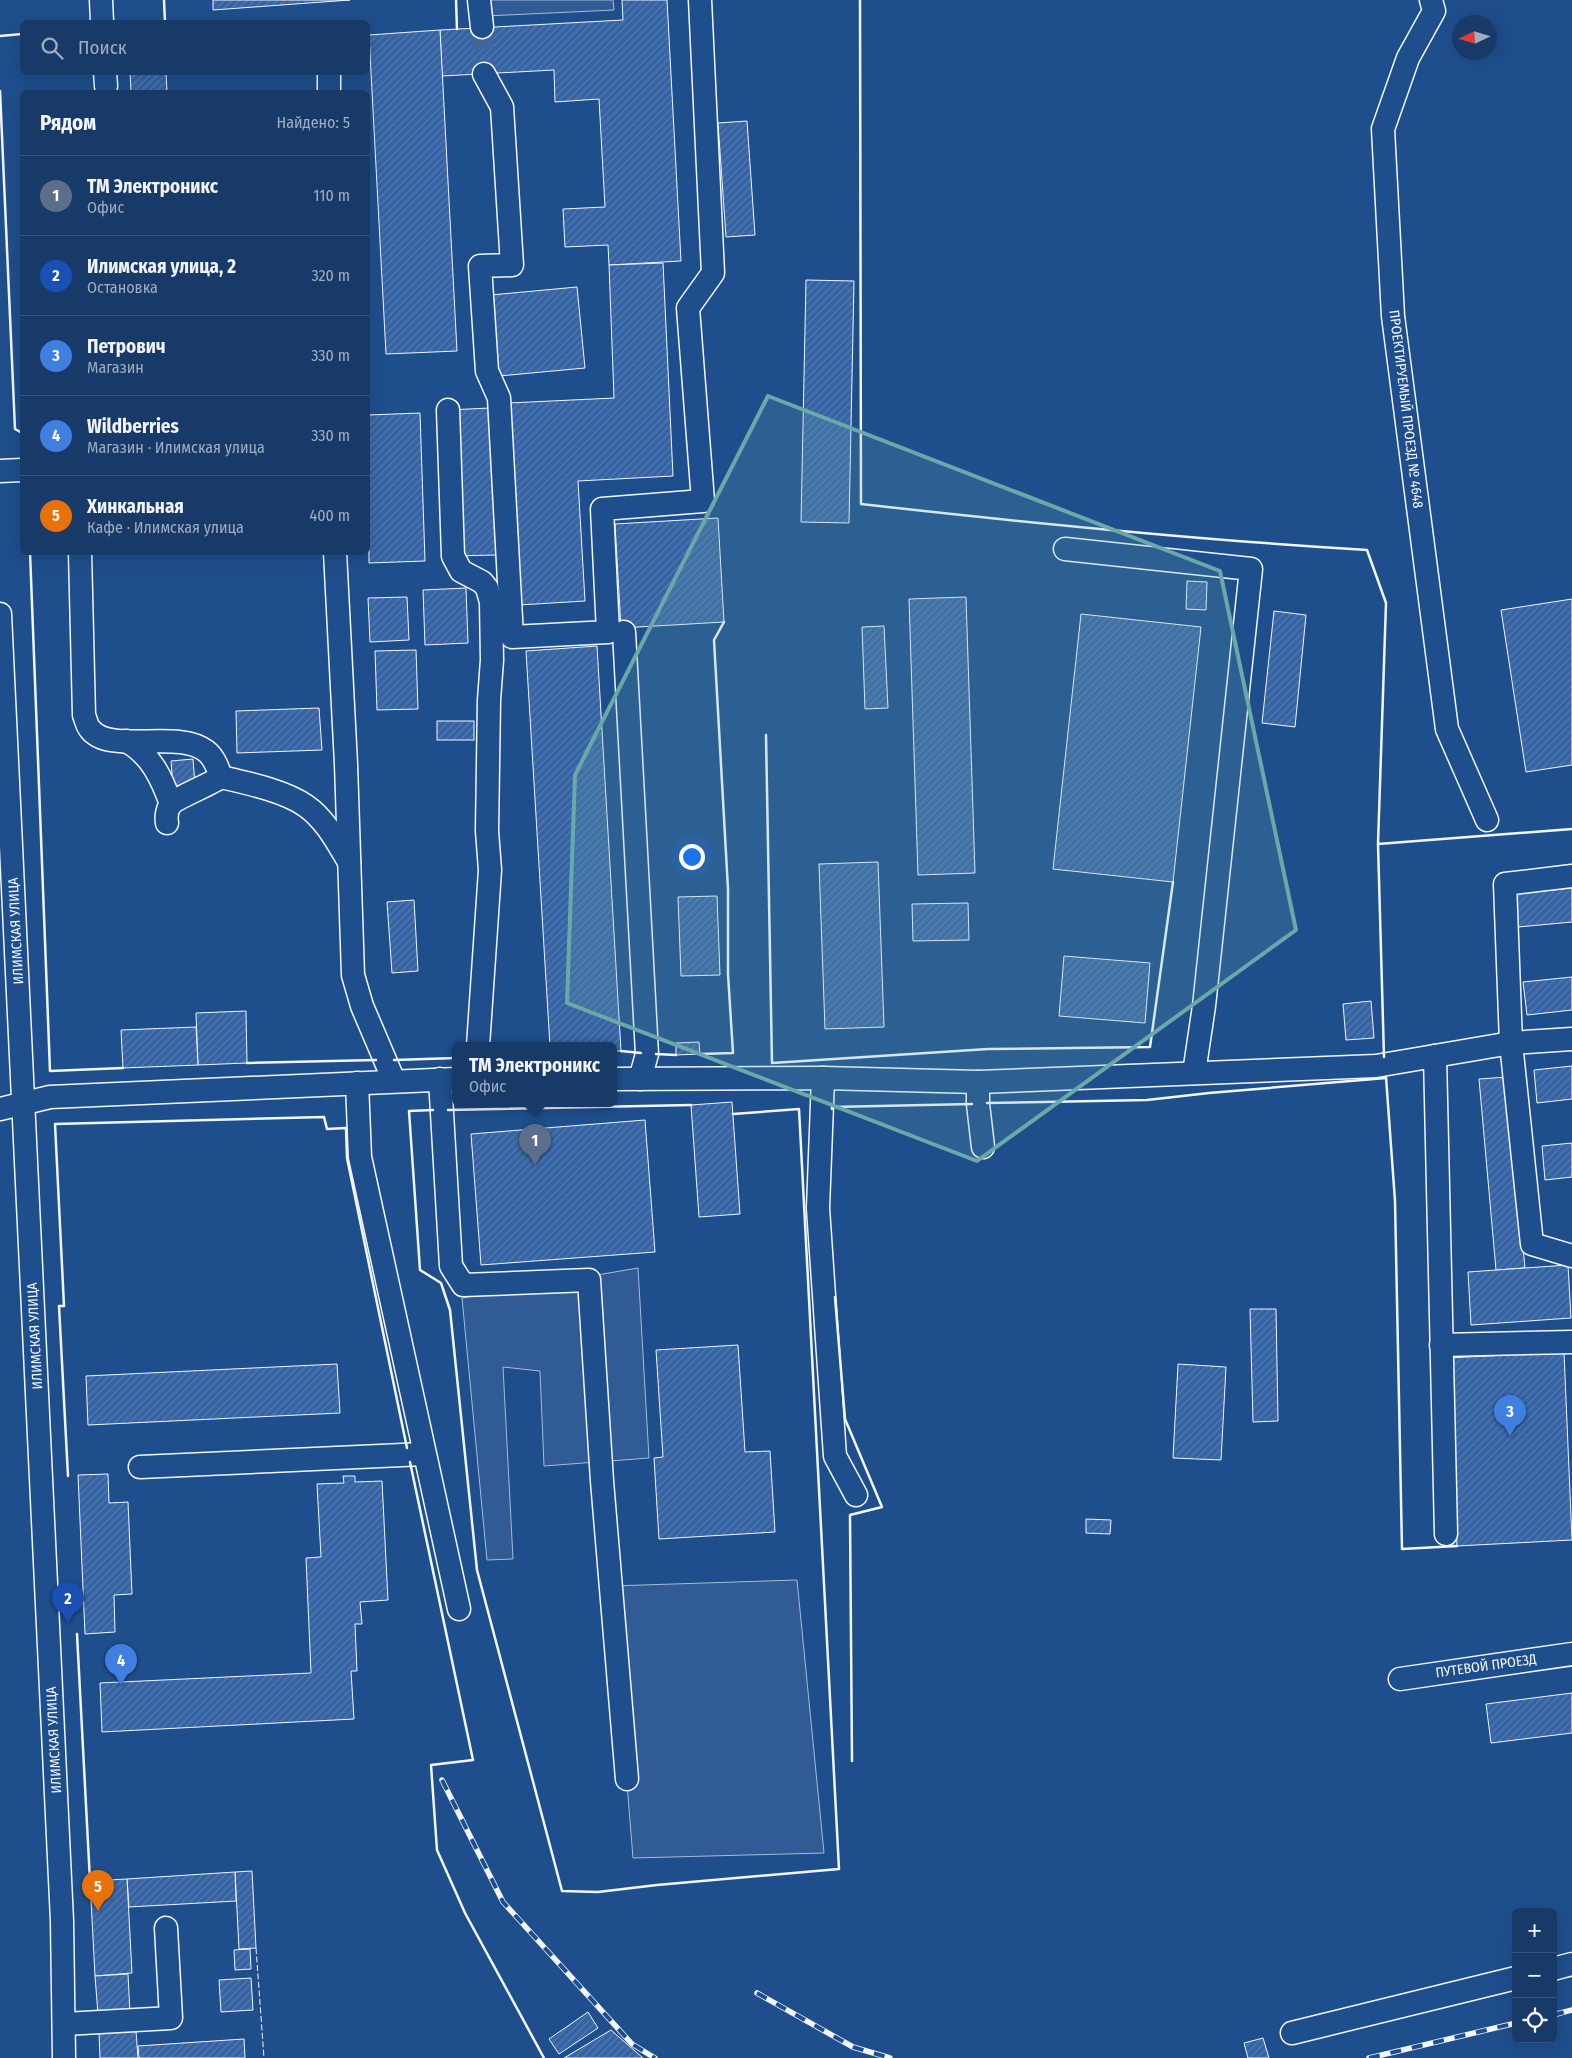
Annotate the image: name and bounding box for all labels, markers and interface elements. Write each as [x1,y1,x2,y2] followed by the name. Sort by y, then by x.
[1452,15,1497,60] north arrow
[20,20,370,75] search box
[38,34,66,62] icon: search
[78,36,127,59] text: Поиск
[40,110,96,136] text: Рядом
[276,113,350,132] text: Найдено: 5
[87,175,218,198] text: ТМ Электроникс
[53,186,59,205] text: 1
[313,186,350,205] text: 110 m
[87,198,124,217] text: Офис
[87,255,236,278] text: Илимская улица, 2
[52,266,60,285] text: 2
[311,266,350,285] text: 320 m
[87,278,158,297] text: Остановка
[1385,309,1427,509] street label: ПРОЕКТИРУЕМЫЙ ПРОЕЗД № 4648
[87,335,166,358] text: Петрович
[52,346,60,365] text: 3
[311,346,350,365] text: 330 m
[87,358,144,377] text: Магазин
[87,415,179,438] text: Wildberries
[52,426,60,445] text: 4
[311,426,350,445] text: 330 m
[87,438,265,457] text: Магазин · Илимская улица
[87,495,184,518] text: Хинкальная
[52,506,60,525] text: 5
[310,506,350,525] text: 400 m
[87,518,244,537] text: Кафе · Илимская улица
[679,844,705,870] your location
[5,876,27,985] street label: ИЛИМСКАЯ УЛИЦА
[452,1042,617,1107] popup
[469,1054,600,1077] text: ТМ Электроникс
[469,1077,506,1096] text: Офис
[519,1124,551,1165] pin: 1
[24,1281,46,1390] street label: ИЛИМСКАЯ УЛИЦА
[1494,1395,1526,1436] pin: 3
[52,1582,84,1623] pin: 2
[105,1644,137,1685] pin: 4
[1434,1650,1538,1682] street label: ПУТЕВОЙ ПРОЕЗД
[43,1685,65,1794] street label: ИЛИМСКАЯ УЛИЦА
[82,1870,114,1911] pin: 5
[1512,1908,1557,2043] map controls
[1512,1908,1557,1953] button: +
[1512,1953,1557,1998] button: −
[1512,1998,1557,2043] button: locate

